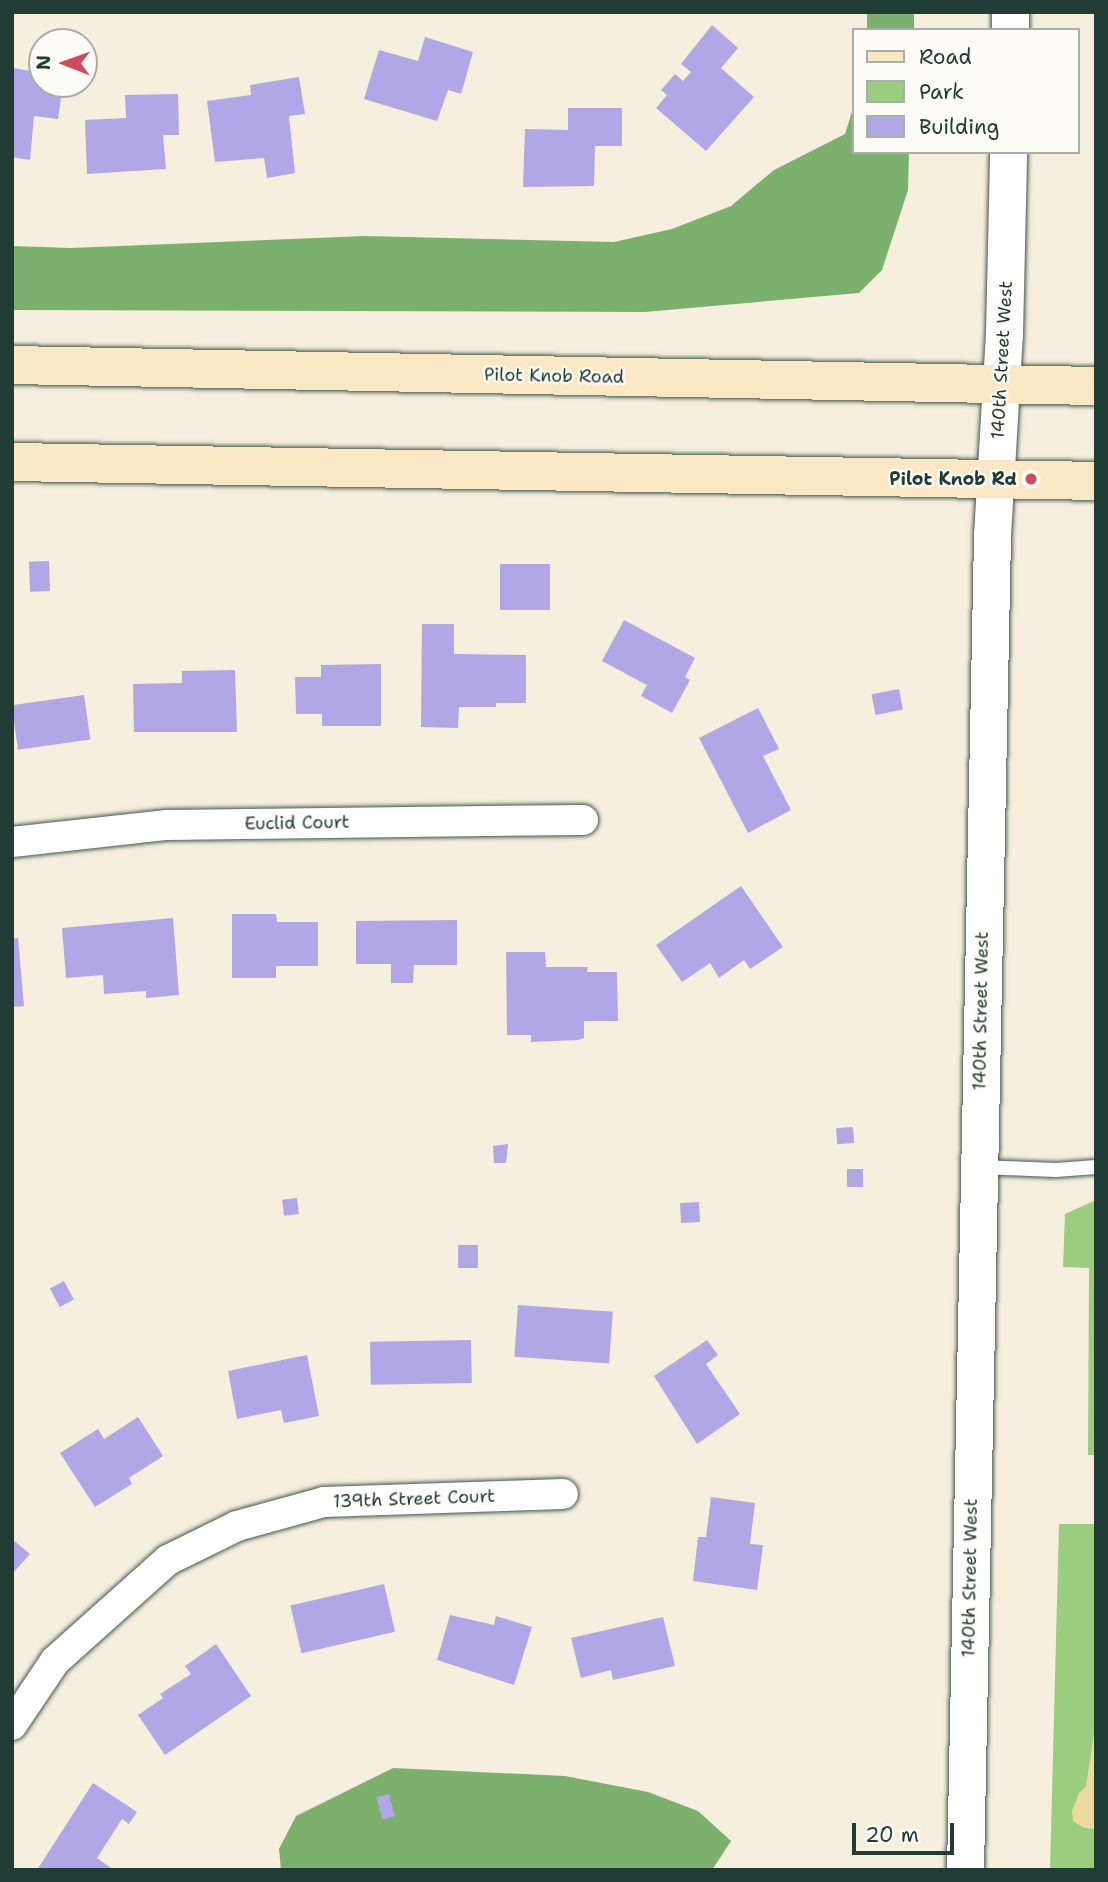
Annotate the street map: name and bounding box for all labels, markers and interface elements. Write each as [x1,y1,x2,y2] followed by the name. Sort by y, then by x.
[28,28,98,98] north arrow
[852,28,1080,154] legend
[919,43,972,71] text: Road
[31,55,56,70] text: N
[919,78,964,106] text: Park
[919,113,999,141] text: Building
[987,280,1017,440] street label: 140th Street West
[484,364,624,388] street label: Pilot Knob Road
[889,468,1017,490] place label: Pilot Knob Rd
[1023,471,1039,487] marker: Pilot Knob Rd
[244,811,350,835] street label: Euclid Court
[969,931,993,1091] street label: 140th Street West
[333,1485,495,1513] street label: 139th Street Court
[958,1498,982,1658] street label: 140th Street West
[856,1808,958,1852] scale bar
[865,1821,919,1849] text: 20 m

